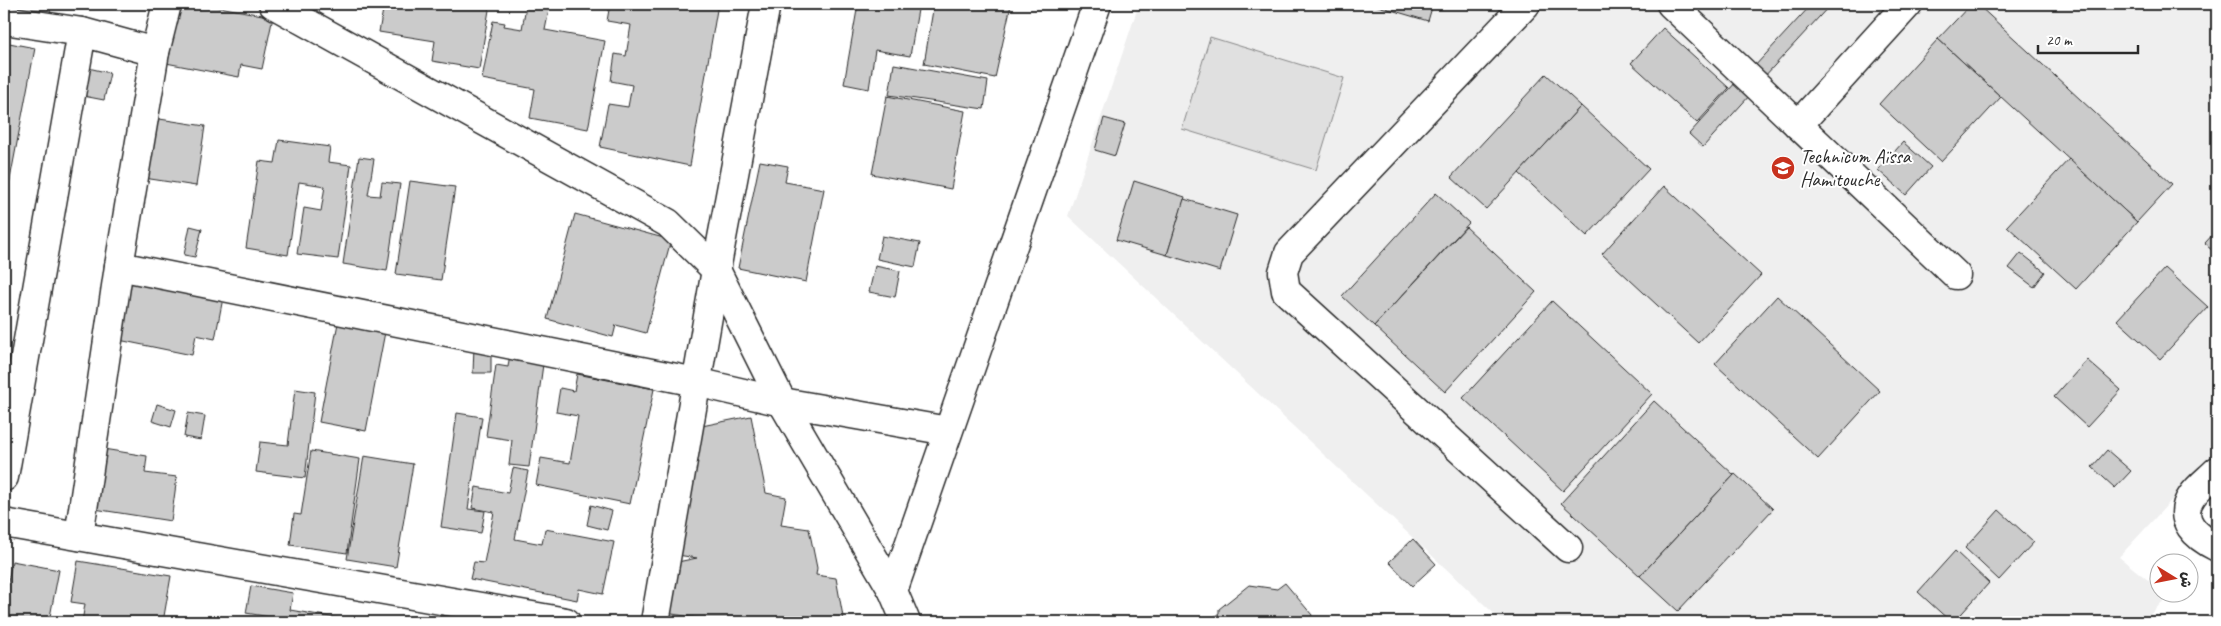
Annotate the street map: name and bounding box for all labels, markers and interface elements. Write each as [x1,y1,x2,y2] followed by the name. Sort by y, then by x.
[2038,22,2138,54] scale bar
[2046,31,2073,50] text: 20 m
[1800,144,1912,192] place label: Technicum Aïssa Hamitouche
[1770,155,1796,181] school or university icon: Technicum Aïssa Hamitouche
[2148,554,2198,604] north arrow
[2177,571,2196,589] text: ش

